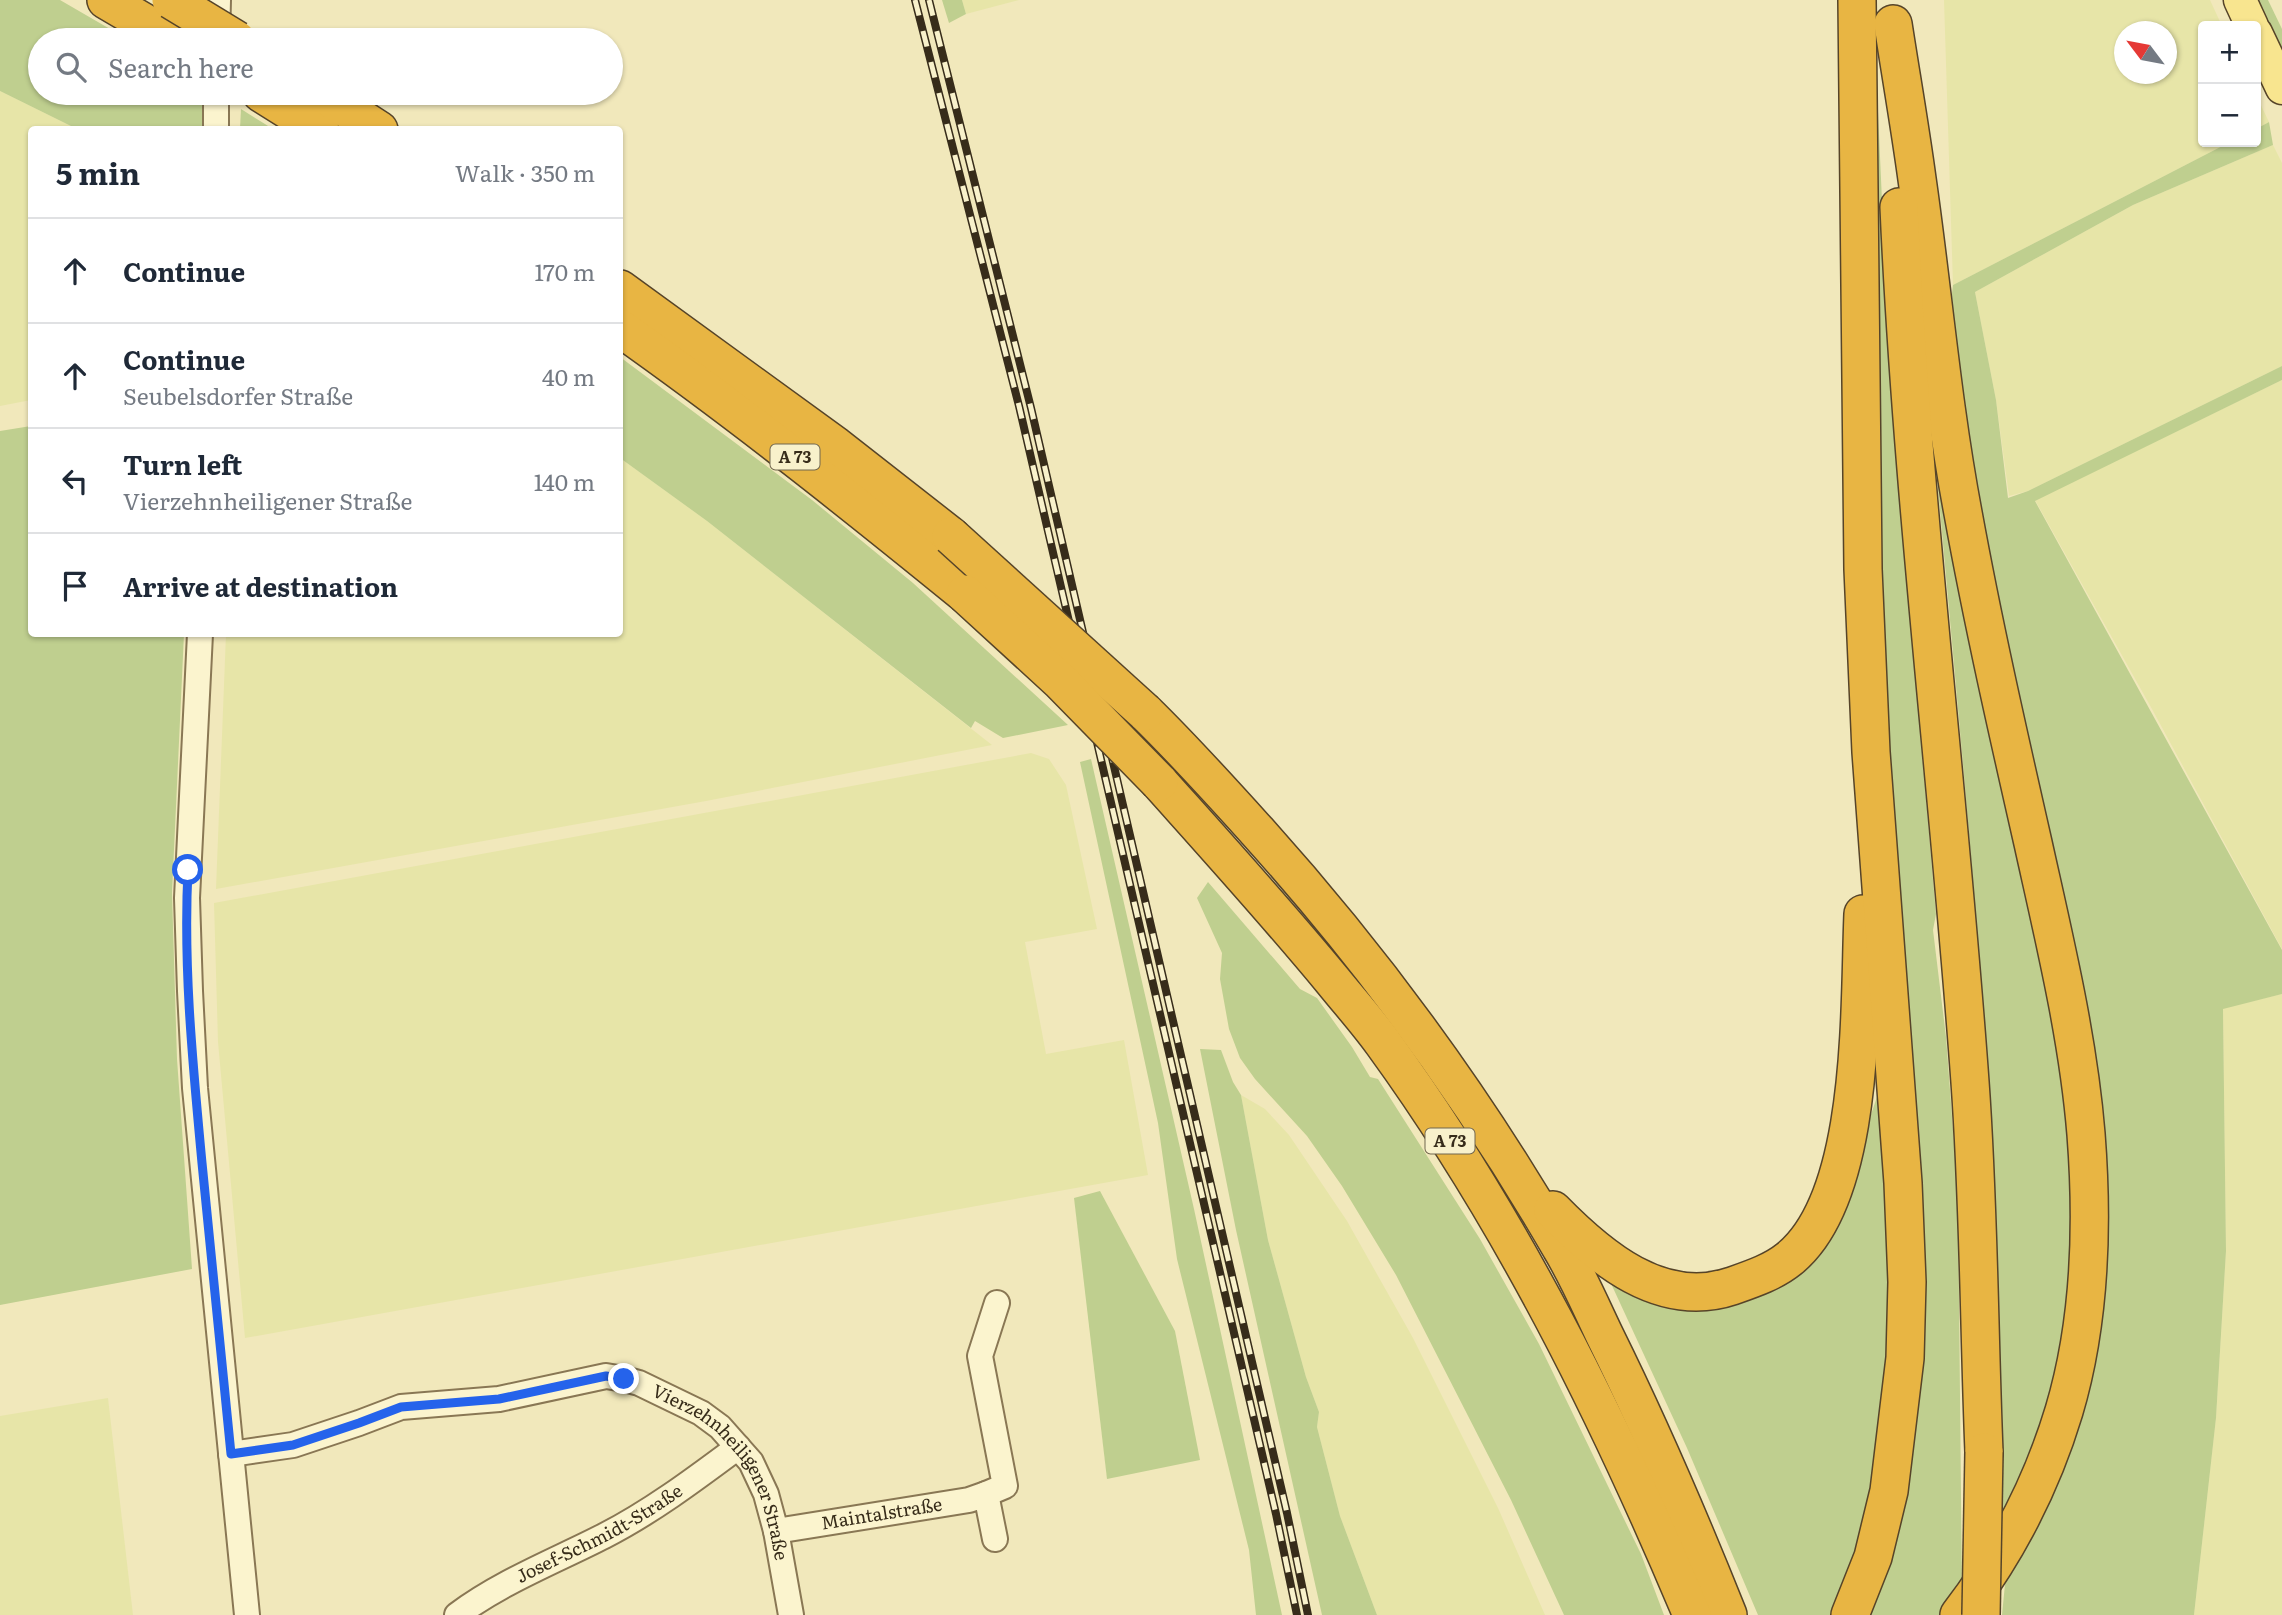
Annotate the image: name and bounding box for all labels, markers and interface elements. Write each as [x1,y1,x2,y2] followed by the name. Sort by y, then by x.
[2114,21,2177,84] north arrow
[2198,21,2261,147] map controls
[2198,21,2261,84] button: +
[28,28,623,105] search box
[108,47,254,86] text: Search here
[52,48,90,86] icon: search
[2198,84,2261,147] button: −
[56,150,140,194] text: 5 min
[455,155,595,189] text: Walk · 350 m
[123,251,245,290] text: Continue
[56,252,94,290] icon: ahead
[534,254,595,288] text: 170 m
[123,339,245,378] text: Continue
[56,357,94,395] icon: ahead
[542,359,595,393] text: 40 m
[123,378,353,412] text: Seubelsdorfer Straße
[123,444,242,483] text: Turn left
[770,445,820,470] road number: A 73
[56,462,94,500] icon: left
[534,464,595,498] text: 140 m
[123,483,412,517] text: Vierzehnheiligener Straße
[123,566,398,605] text: Arrive at destination
[56,567,94,605] icon: arrive
[172,854,203,885] route start
[1426,1128,1474,1154] road number: A 73
[608,1363,639,1394] route end
[648,1376,796,1562] street label: Vierzehnheiligener Straße
[511,1477,687,1589] street label: Josef-Schmidt-Straße
[819,1490,944,1536] street label: Maintalstraße

